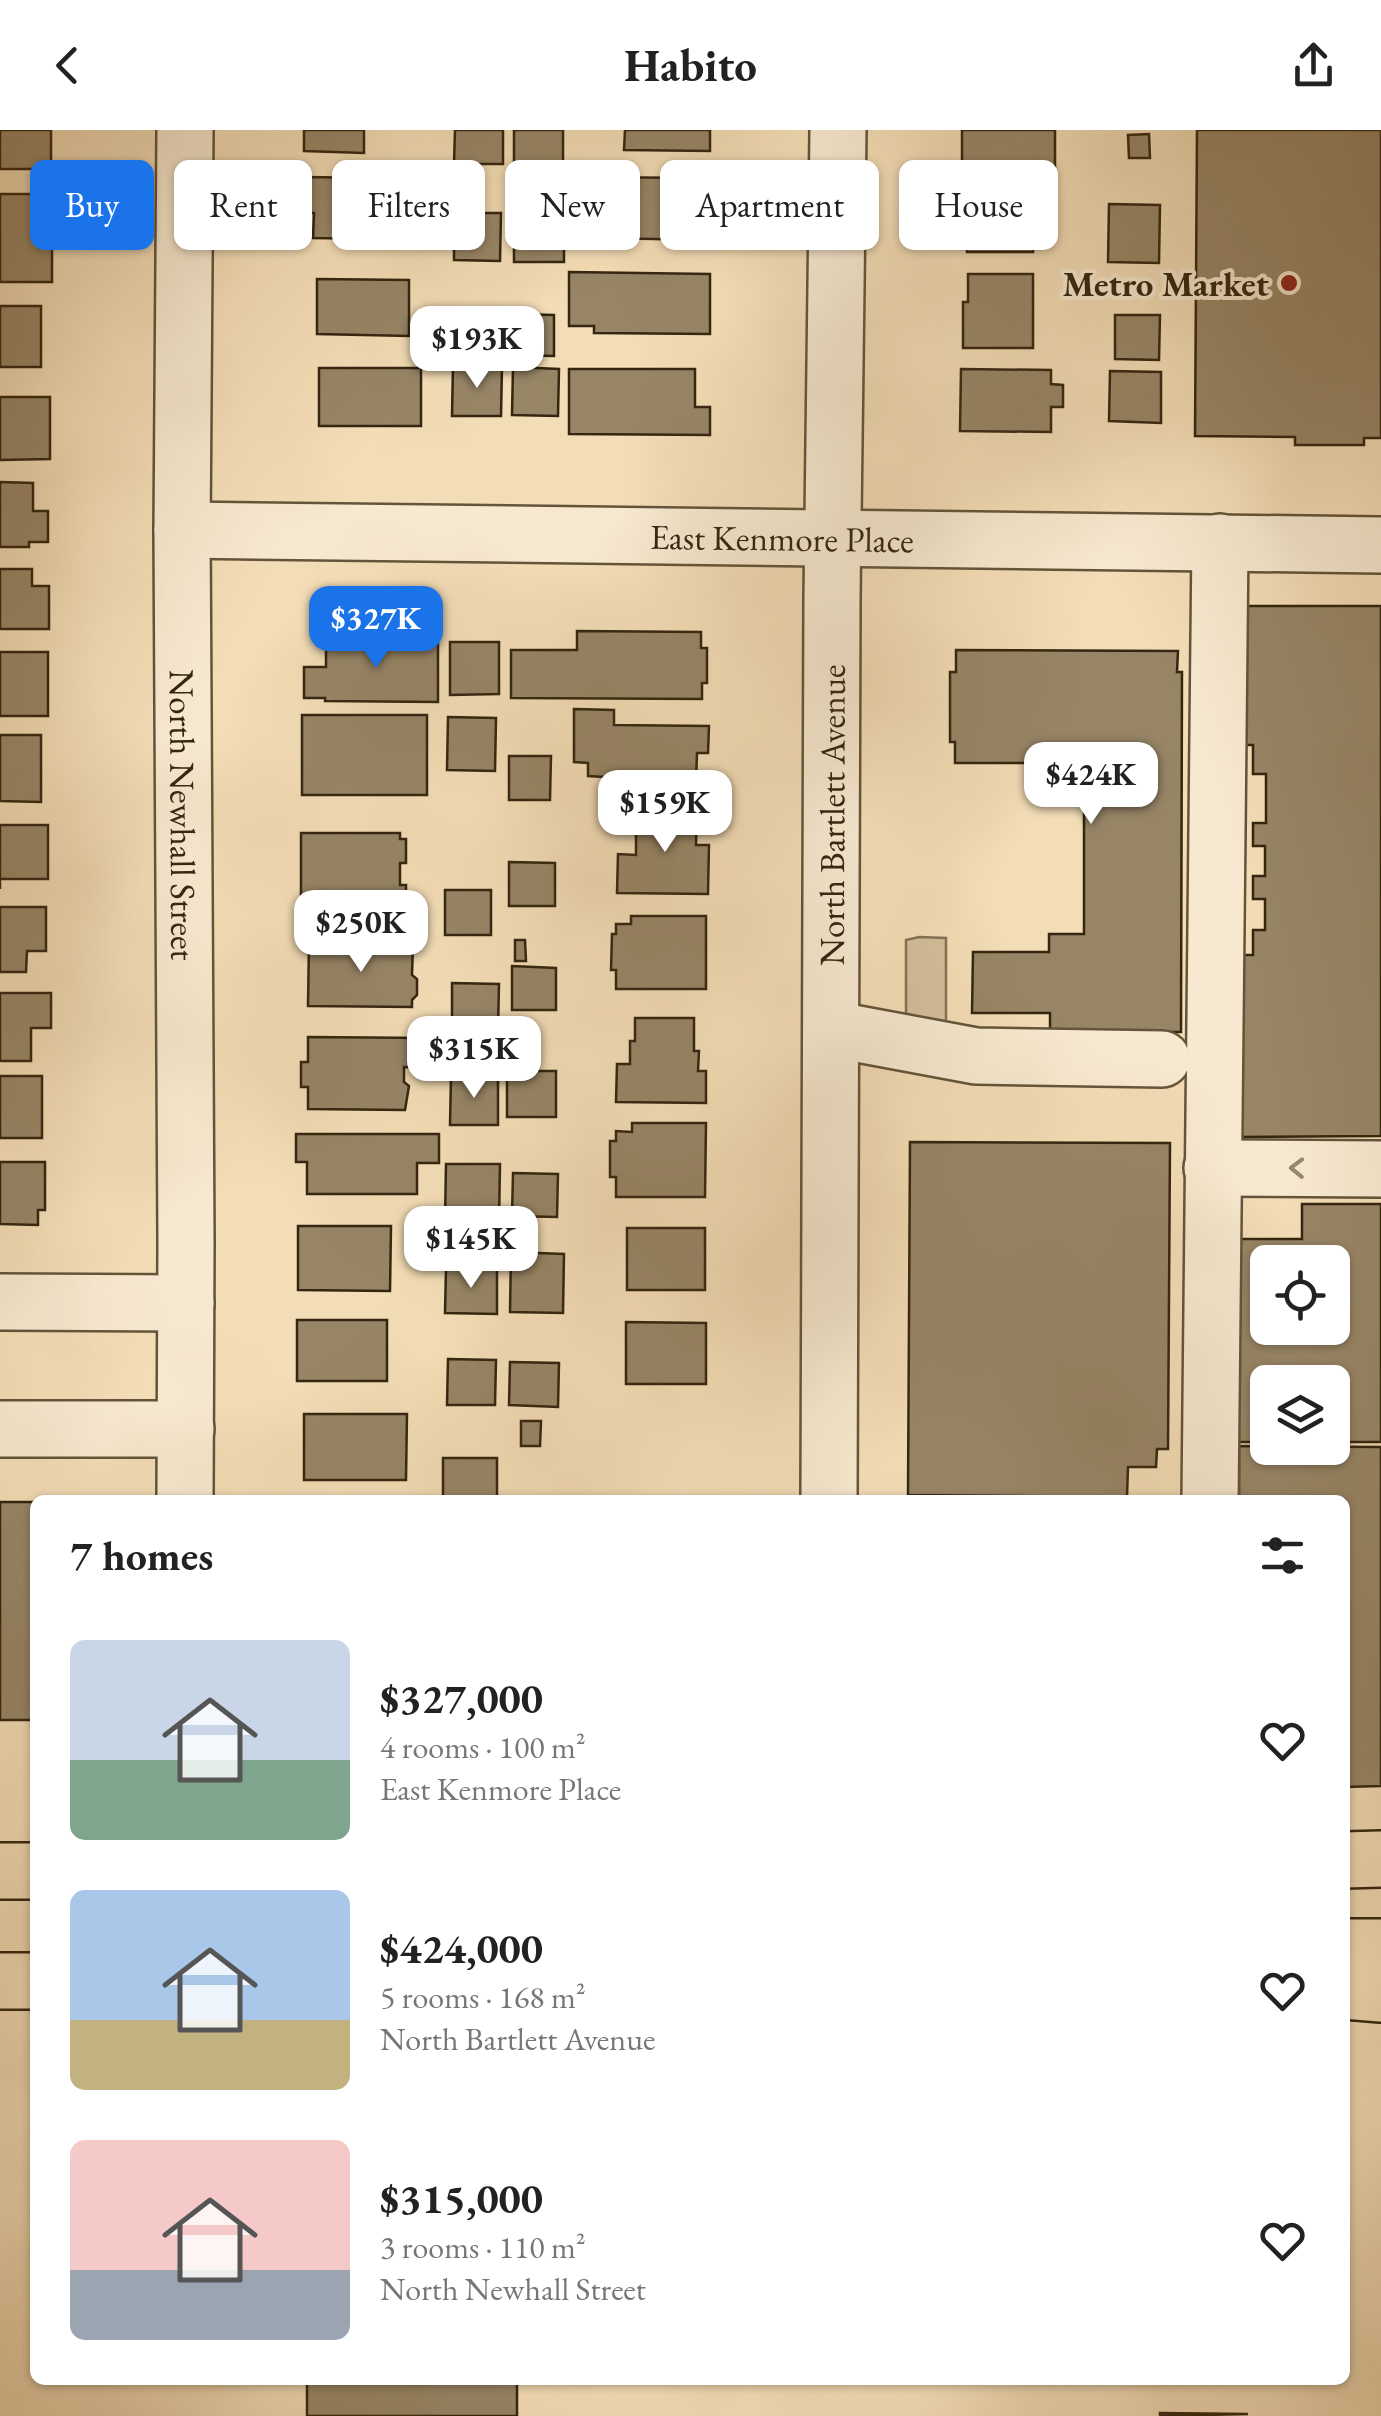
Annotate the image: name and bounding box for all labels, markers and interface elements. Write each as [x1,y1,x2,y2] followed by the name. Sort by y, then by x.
[624,36,757,94] text: Habito
[40,38,95,93] icon: back
[1286,38,1341,93] icon: share
[30,160,154,250] chip: Buy
[174,160,312,250] chip: Rent
[332,160,485,250] chip: Filters
[505,160,640,250] chip: New
[660,160,879,250] chip: Apartment
[899,160,1058,250] chip: House
[1063,261,1269,306] place label: Metro Market
[1278,272,1300,294] marker: Metro Market
[407,306,547,391] pin: $193K
[432,317,522,359] text: $193K
[650,513,914,562] street label: East Kenmore Place
[306,586,446,671] pin: $327K
[331,597,421,639] text: $327K
[808,664,854,966] street label: North Bartlett Avenue
[160,669,207,961] street label: North Newhall Street
[1021,742,1161,827] pin: $424K
[1046,753,1136,795] text: $424K
[595,770,735,855] pin: $159K
[620,781,710,823] text: $159K
[291,890,431,975] pin: $250K
[316,901,406,943] text: $250K
[404,1016,544,1101] pin: $315K
[429,1027,519,1069] text: $315K
[1288,1158,1304,1179] one-way arrow
[401,1206,541,1291] pin: $145K
[426,1217,516,1259] text: $145K
[1250,1245,1350,1465] map controls
[1250,1245,1350,1345] button: locate
[1250,1365,1350,1465] button: layers
[70,1528,213,1583] text: 7 homes
[1255,1528,1310,1583] icon: filters
[380,1671,543,1726] text: $327,000
[150,1680,270,1800] icon: home
[1255,1713,1310,1768] icon: heart
[380,1726,586,1768] text: 4 rooms · 100 m²
[380,1768,621,1810] text: East Kenmore Place
[380,1921,543,1976] text: $424,000
[150,1930,270,2050] icon: home
[1255,1963,1310,2018] icon: heart
[380,1976,586,2018] text: 5 rooms · 168 m²
[380,2018,656,2060] text: North Bartlett Avenue
[380,2171,543,2226] text: $315,000
[150,2180,270,2300] icon: home
[1255,2213,1310,2268] icon: heart
[380,2226,586,2268] text: 3 rooms · 110 m²
[380,2268,646,2310] text: North Newhall Street

